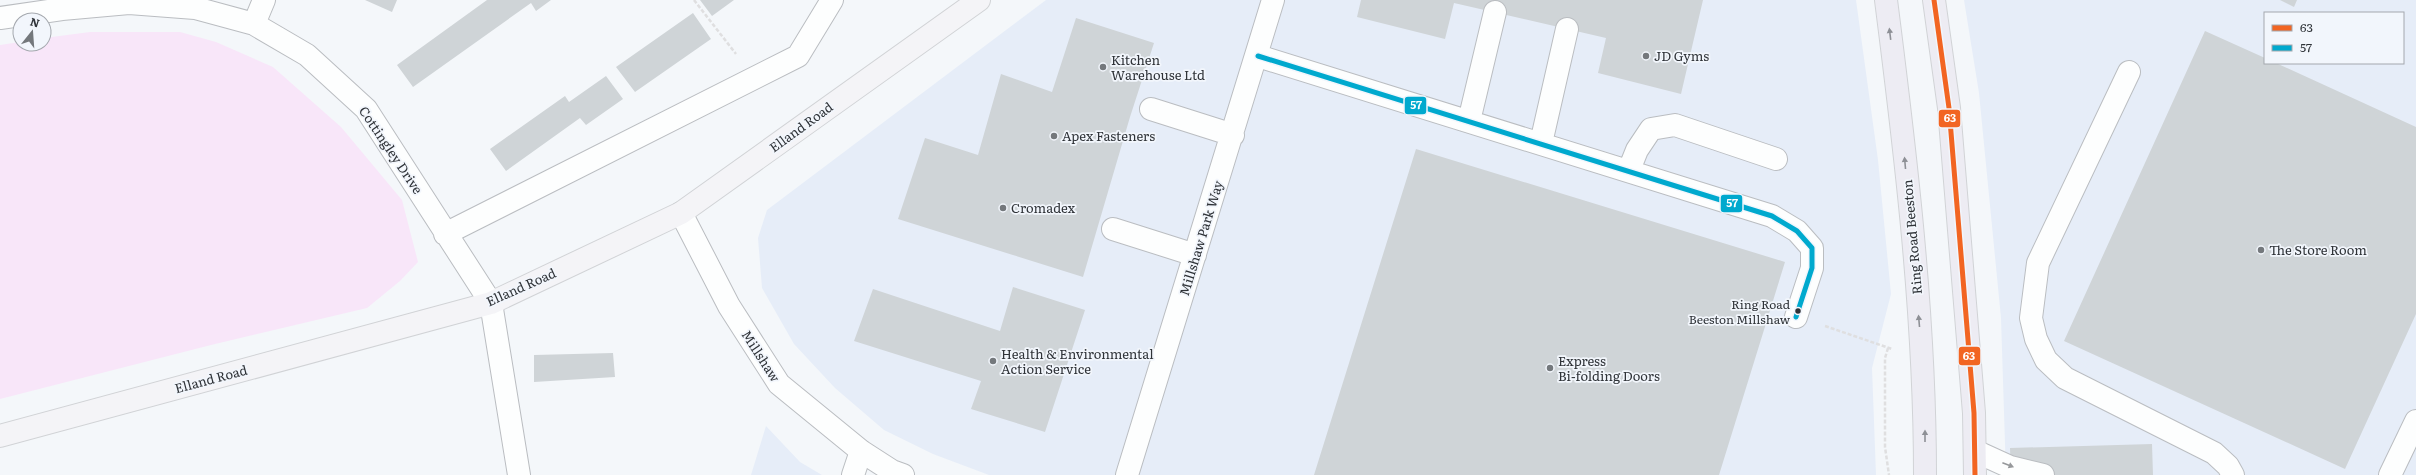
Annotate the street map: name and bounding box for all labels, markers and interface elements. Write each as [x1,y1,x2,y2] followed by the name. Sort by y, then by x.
[12,12,52,52] north arrow
[28,12,42,30] text: N
[2264,12,2404,64] legend
[2300,18,2313,36] text: 63
[1887,28,1893,40] one-way arrow
[2300,38,2312,56] text: 57
[1654,46,1709,65] place label: JD Gyms
[1111,50,1205,84] place label: Kitchen Warehouse Ltd
[1641,51,1651,61] marker: JD Gyms
[1098,62,1108,72] marker: Kitchen Warehouse Ltd
[1404,96,1427,115] line badge: 57
[1410,96,1422,112] text: 57
[765,97,836,156] street label: Elland Road
[355,102,428,198] street label: Cottingley Drive
[1938,109,1961,128] line badge: 63
[1944,109,1956,125] text: 63
[1062,126,1155,145] place label: Apex Fasteners
[1049,131,1059,141] marker: Apex Fasteners
[1902,157,1909,169] one-way arrow
[1174,177,1227,298] street label: Millshaw Park Way
[1897,178,1926,295] street label: Ring Road Beeston
[1720,194,1743,213] line badge: 57
[1726,194,1738,210] text: 57
[1011,198,1076,217] place label: Cromadex
[998,203,1008,213] marker: Cromadex
[2269,240,2367,259] place label: The Store Room
[2256,245,2266,255] marker: The Store Room
[483,263,559,310] street label: Elland Road
[1689,295,1791,328] place label: Ring Road Beeston Millshaw
[1793,306,1803,316] marker: Ring Road Beeston Millshaw
[1915,315,1922,327] one-way arrow
[738,326,786,386] street label: Millshaw
[1001,344,1154,378] place label: Health & Environmental Action Service
[1958,346,1981,366] line badge: 63
[1963,347,1975,363] text: 63
[1558,351,1660,385] place label: Express Bi-folding Doors
[988,356,998,366] marker: Health & Environmental Action Service
[172,360,249,397] street label: Elland Road
[1545,363,1555,373] marker: Express Bi-folding Doors
[1922,429,1928,442] one-way arrow
[2003,463,2015,469] one-way arrow

